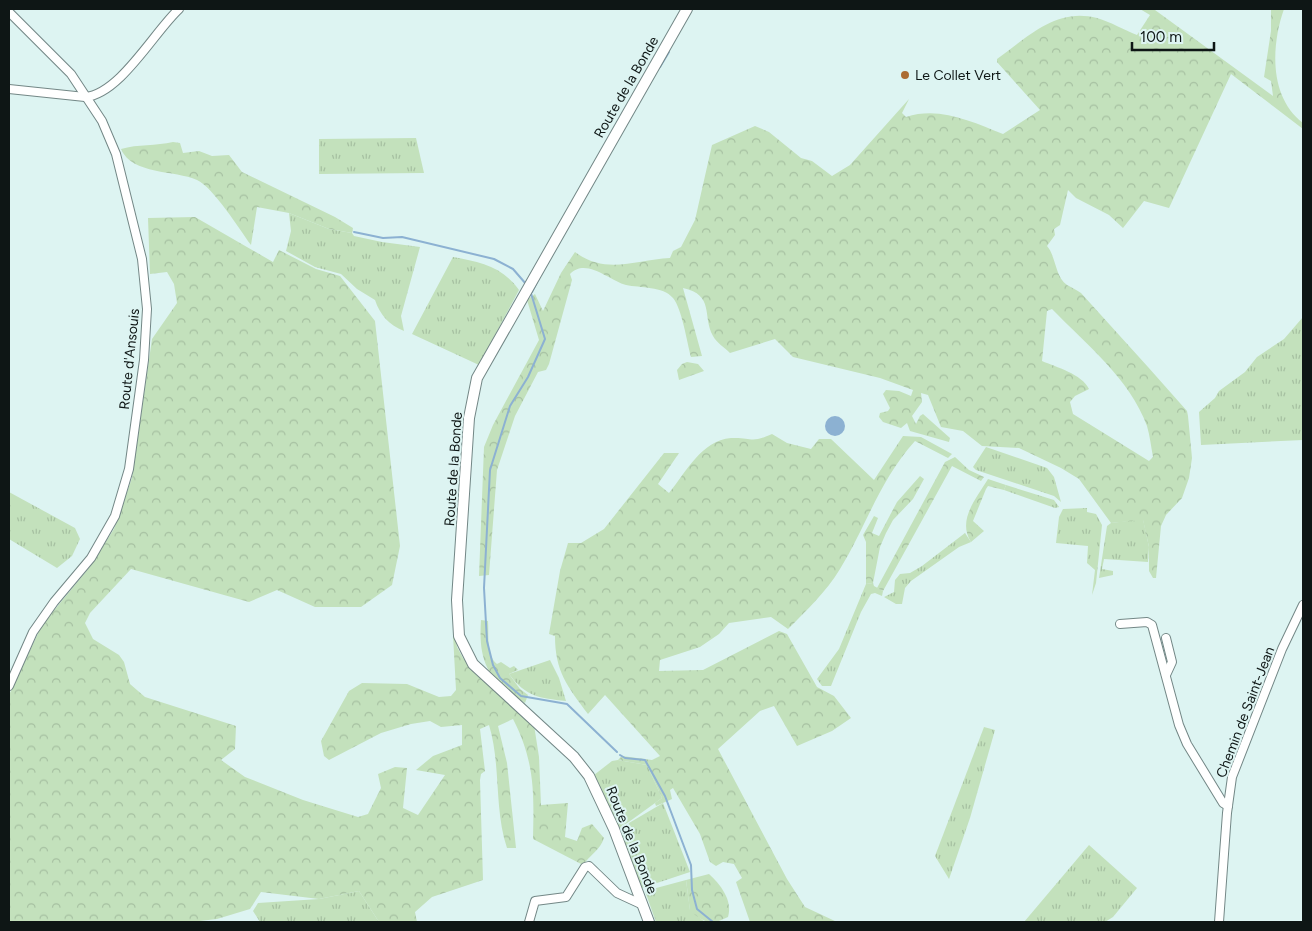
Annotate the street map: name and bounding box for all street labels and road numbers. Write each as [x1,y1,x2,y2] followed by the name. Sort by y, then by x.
[590,33,663,141] street label: Route de la Bonde
[116,308,143,410] street label: Route d'Ansouis
[441,411,466,527] street label: Route de la Bonde
[1213,644,1278,780] street label: Chemin de Saint-Jean
[602,784,661,897] street label: Route de la Bonde

